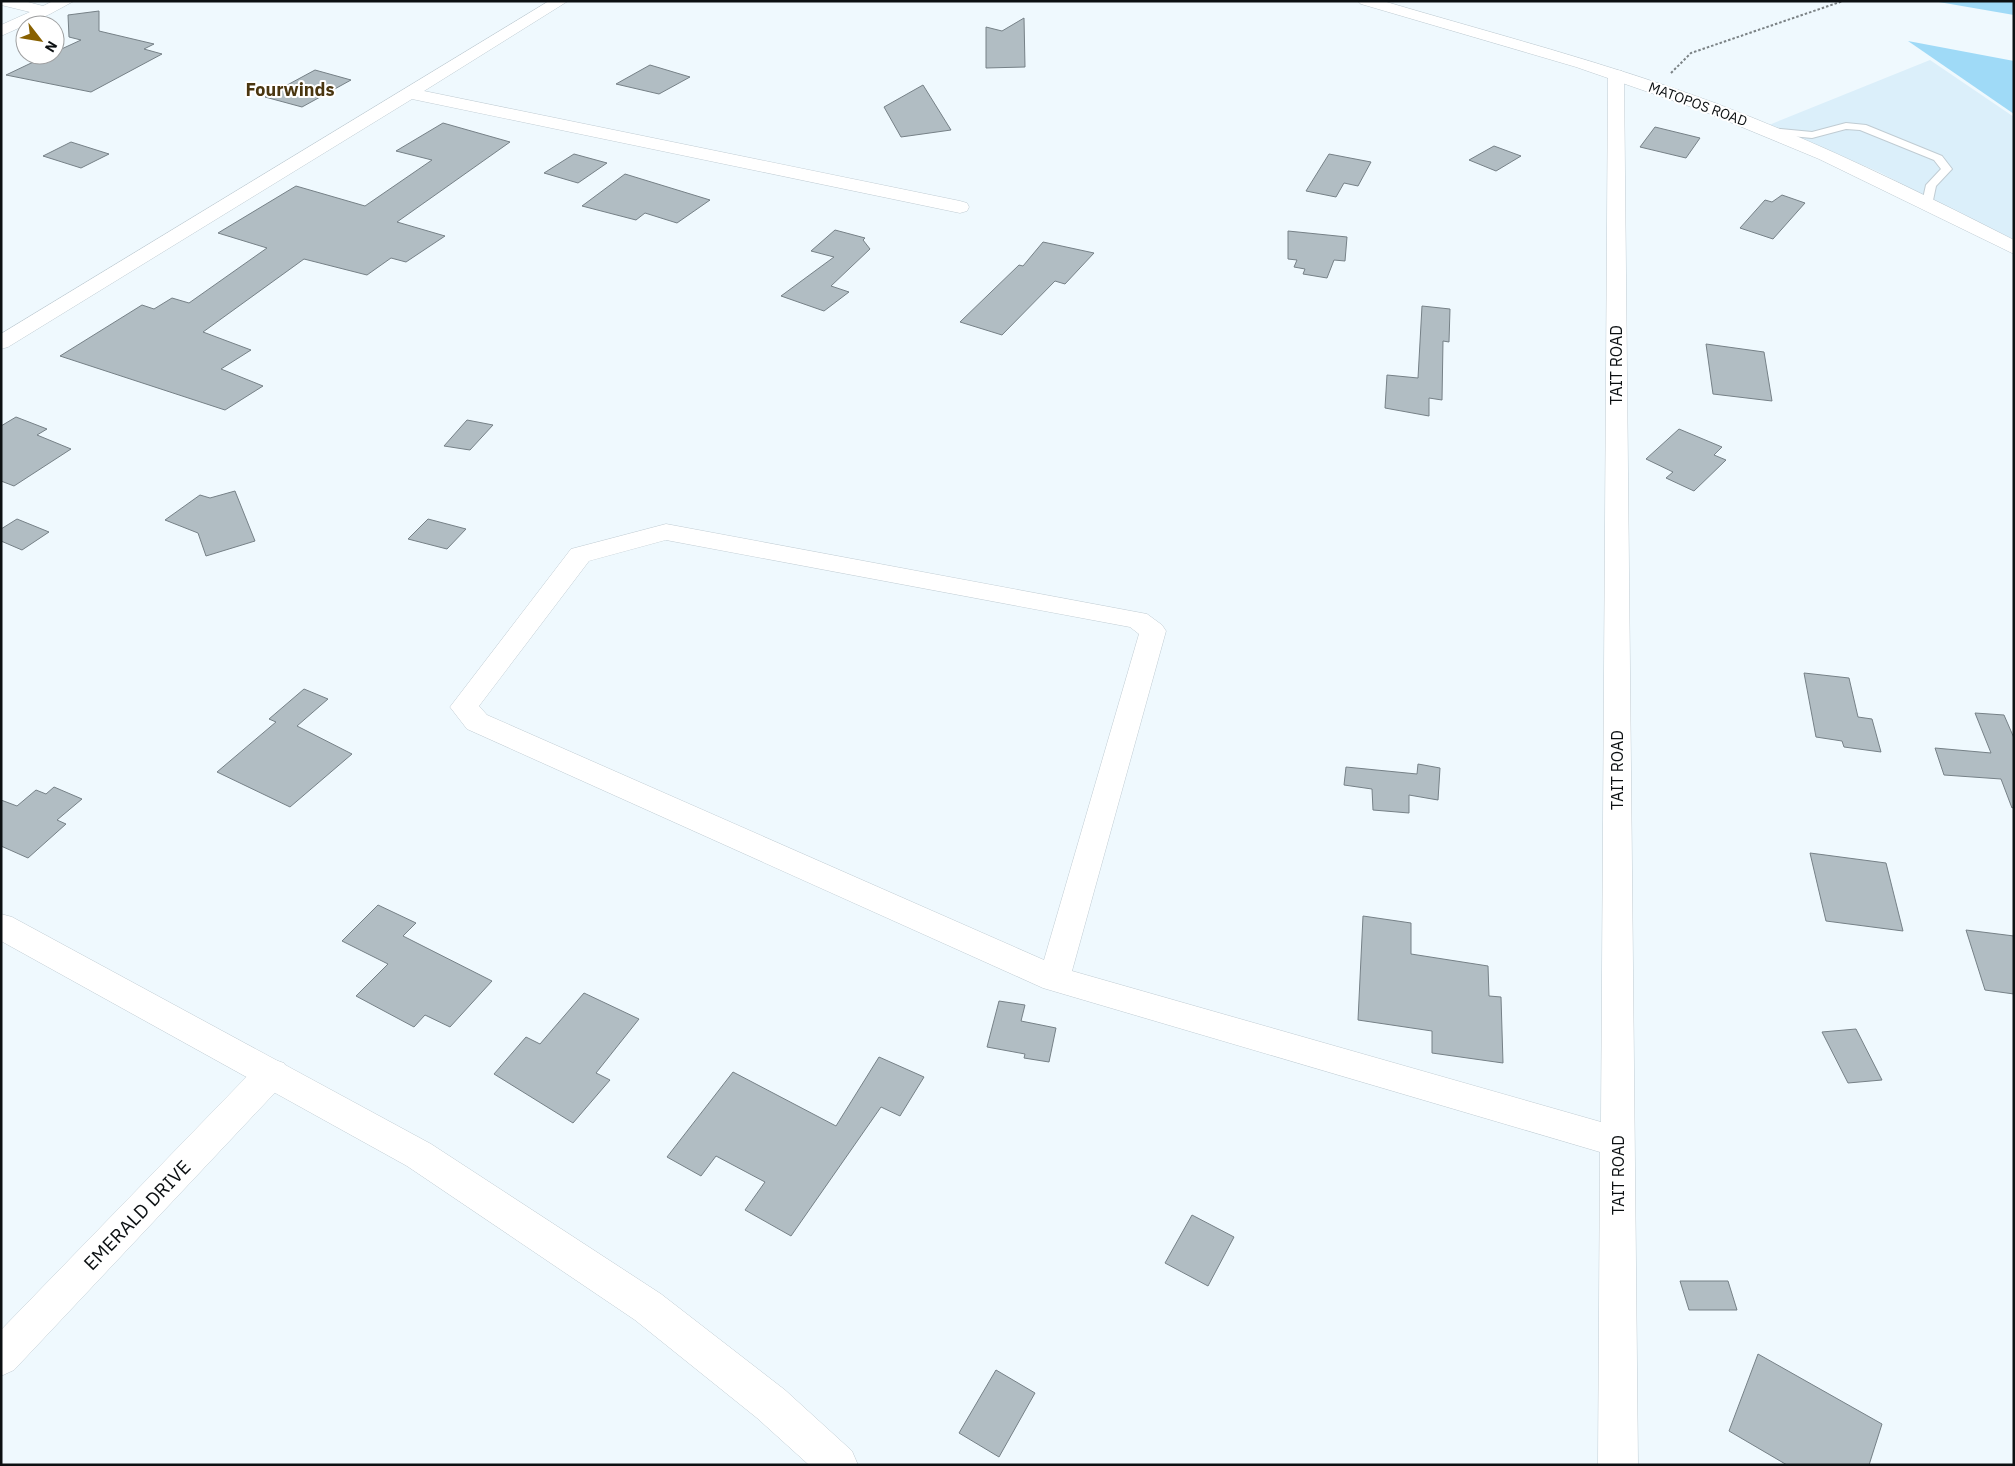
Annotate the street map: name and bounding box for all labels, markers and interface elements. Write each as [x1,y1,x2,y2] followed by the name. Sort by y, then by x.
[15,15,65,65] north arrow
[41,38,61,56] text: N
[245,78,335,101] district label: Fourwinds
[1646,78,1750,130] street label: MATOPOS ROAD
[1606,325,1626,405] street label: TAIT ROAD
[1607,730,1627,810] street label: TAIT ROAD
[1608,1135,1628,1215] street label: TAIT ROAD
[78,1155,196,1275] street label: EMERALD DRIVE

